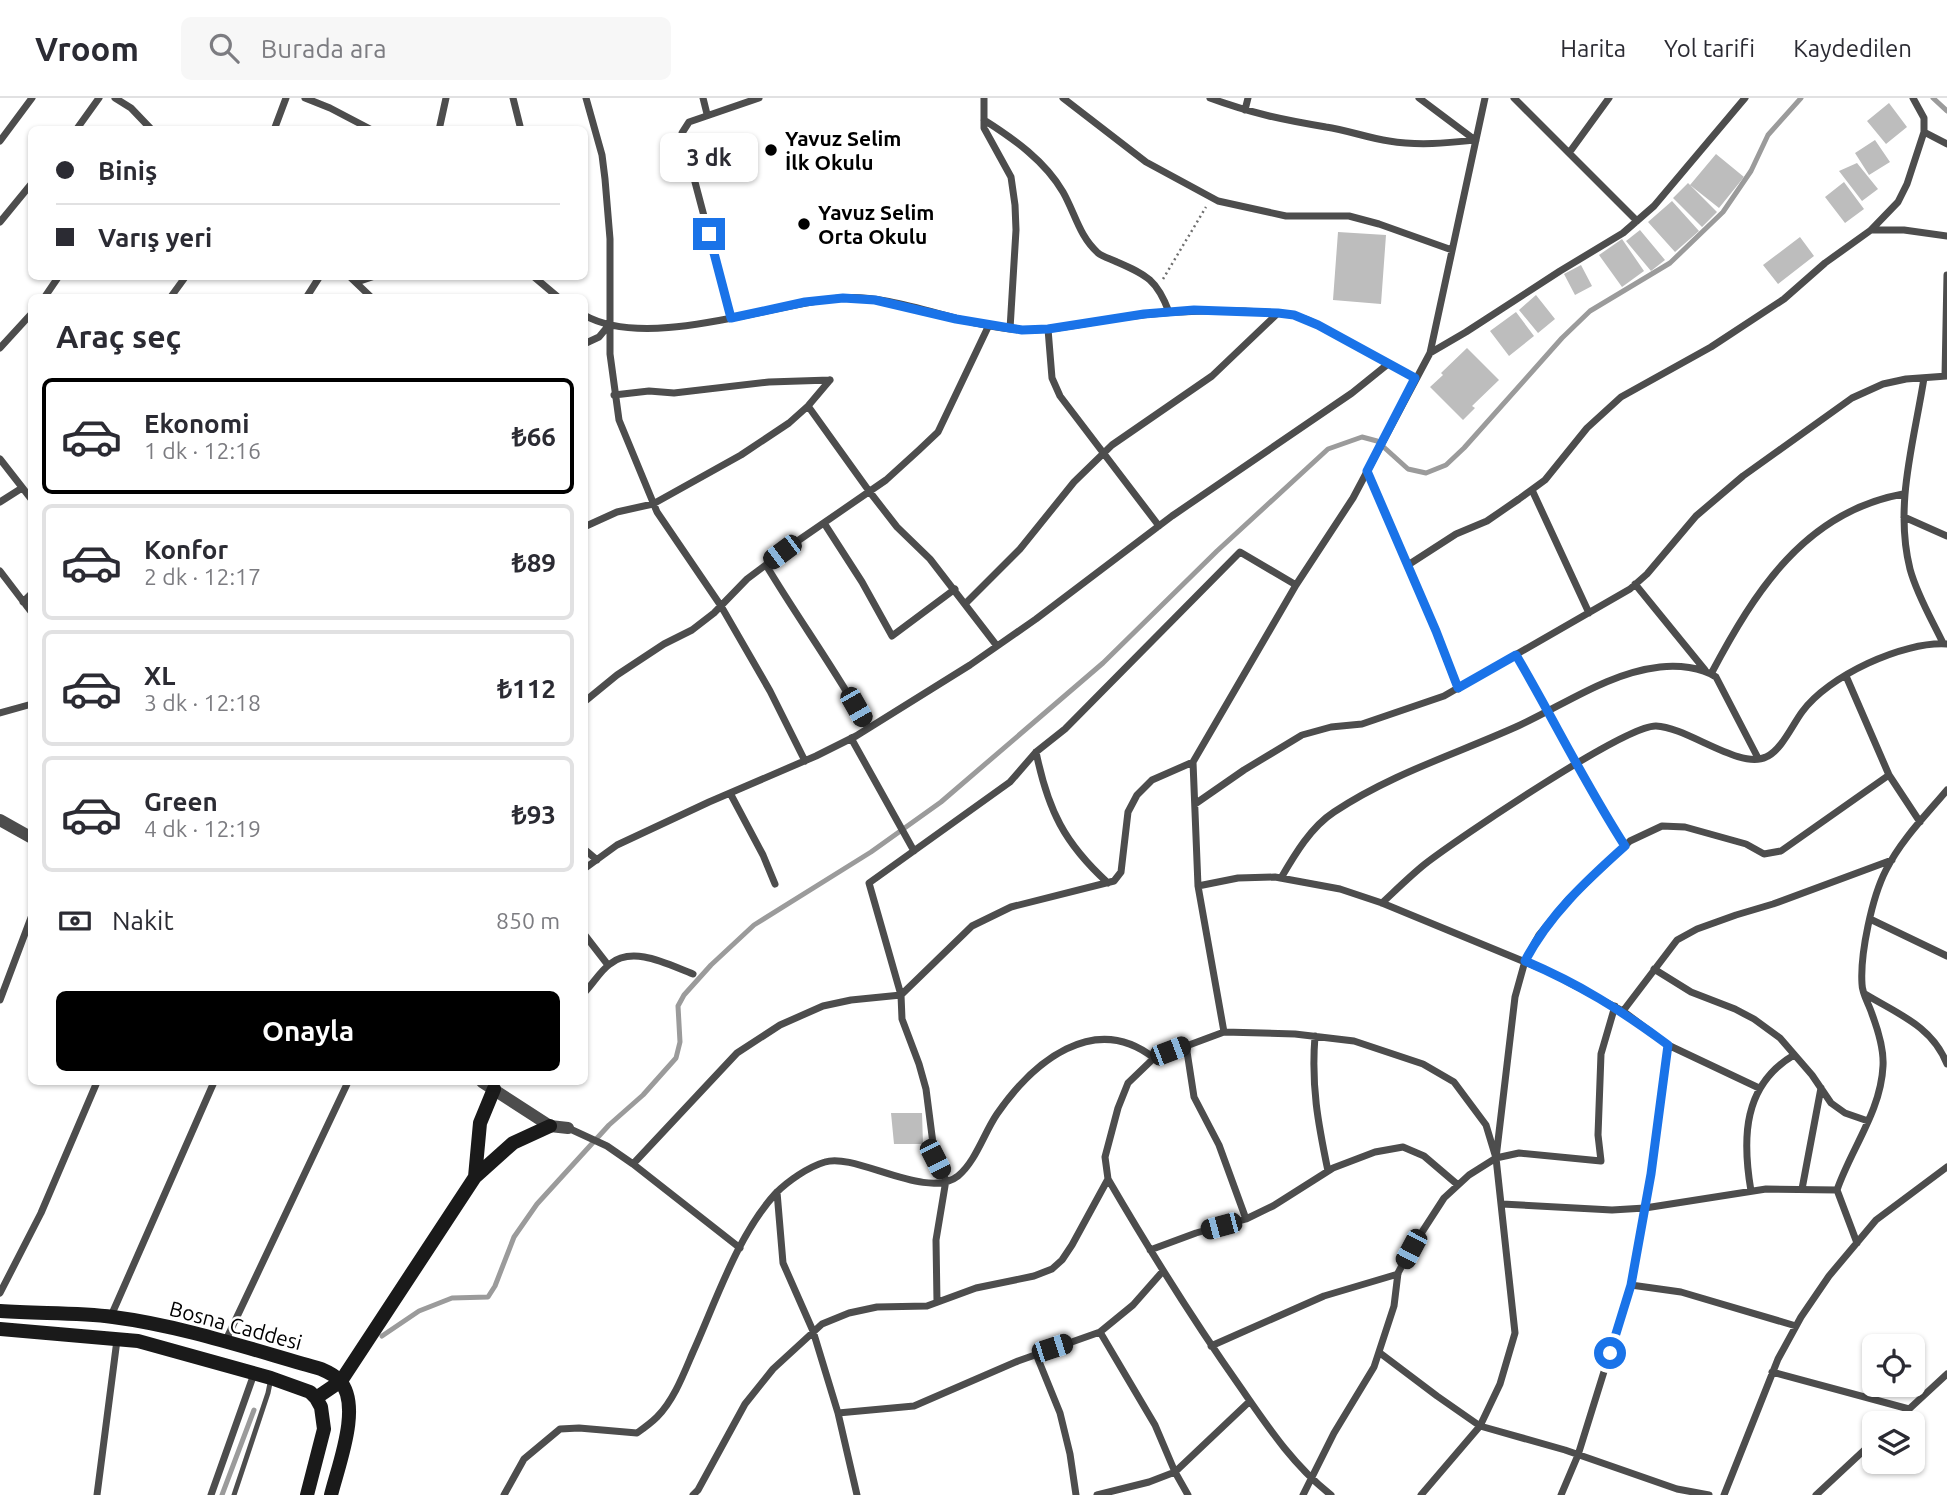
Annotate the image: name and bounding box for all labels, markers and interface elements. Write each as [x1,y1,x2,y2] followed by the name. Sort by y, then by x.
[181,17,671,80] search box
[205,29,243,67] icon: search
[35,30,139,67] text: Vroom
[261,34,387,63] text: Burada ara
[1560,35,1626,62] text: Harita
[1664,35,1755,62] text: Yol tarifi
[1793,35,1912,62] text: Kaydedilen
[785,126,901,174] place label: Yavuz Selim İlk Okulu
[660,132,758,181] callout: 3 dk
[763,142,779,158] marker: Yavuz Selim İlk Okulu
[686,145,732,170] text: 3 dk
[98,156,157,185] text: Biniş
[818,200,934,248] place label: Yavuz Selim Orta Okulu
[796,216,812,232] marker: Yavuz Selim Orta Okulu
[693,218,725,250] route end
[98,223,212,252] text: Varış yeri
[56,318,181,354] text: Araç seç
[60,405,123,468] icon: car
[144,409,249,438] text: Ekonomi
[512,422,556,451] text: ₺66
[144,438,261,463] text: 1 dk · 12:16
[60,531,123,594] icon: car
[759,531,806,573] car
[144,535,228,564] text: Konfor
[512,548,556,577] text: ₺89
[144,564,261,589] text: 2 dk · 12:17
[60,657,123,720] icon: car
[144,661,175,690] text: XL
[497,674,556,703] text: ₺112
[837,684,876,730] car
[144,690,261,715] text: 3 dk · 12:18
[60,783,123,846] icon: car
[144,787,218,816] text: Green
[512,800,556,829] text: ₺93
[144,816,261,841] text: 4 dk · 12:19
[56,902,94,940] icon: cash
[112,906,174,935] text: Nakit
[496,908,560,933] text: 850 m
[56,991,560,1071] button: Onayla
[1147,1034,1194,1068] car
[917,1136,954,1182] car
[1198,1210,1245,1242] car
[1392,1226,1431,1272] car
[167,1296,305,1354] street label: Bosna Caddesi
[1029,1332,1076,1364] car
[1862,1334,1925,1474] map controls
[1862,1334,1925,1397] button: locate
[1594,1337,1626,1369] route start
[1862,1411,1925,1474] button: layers

